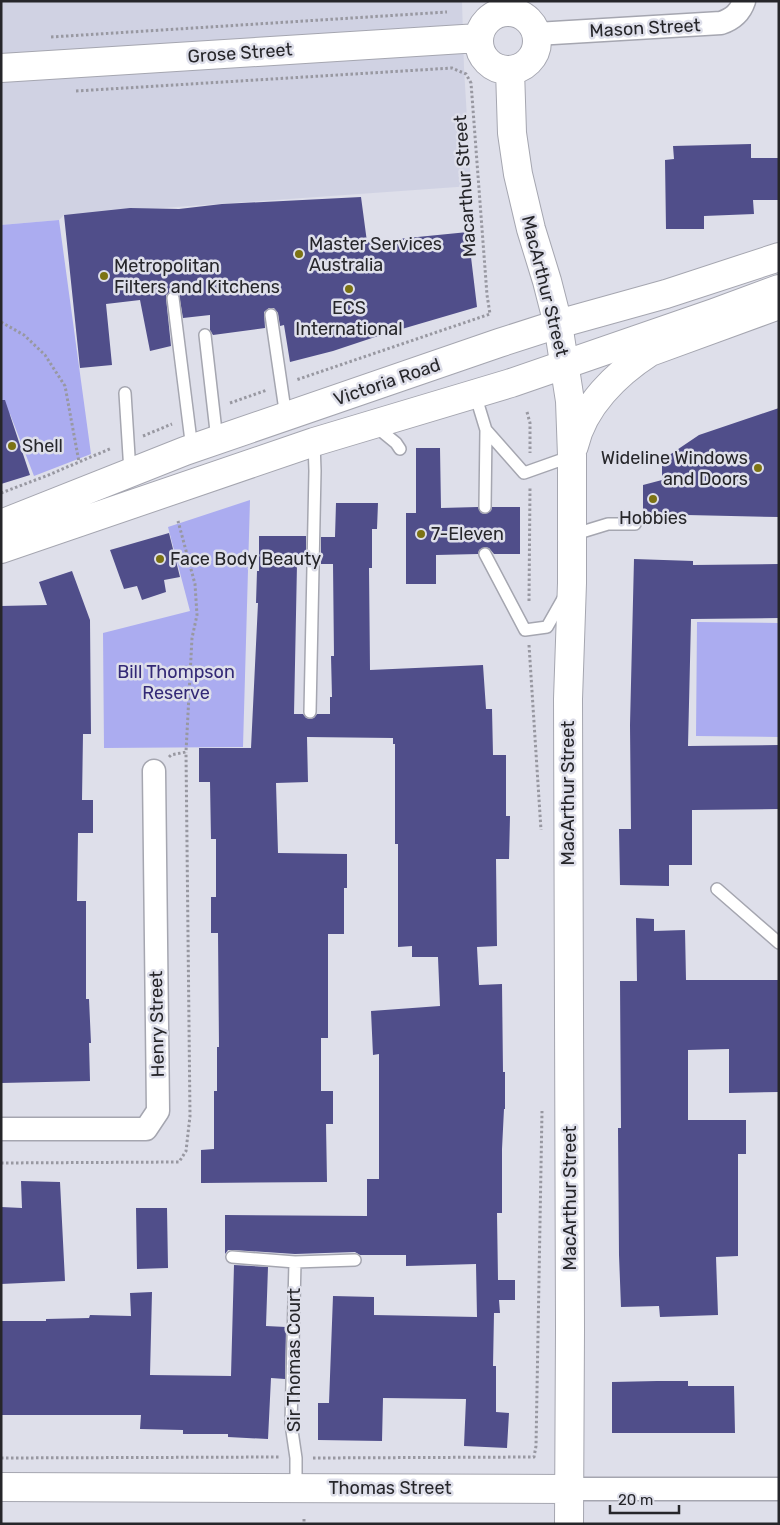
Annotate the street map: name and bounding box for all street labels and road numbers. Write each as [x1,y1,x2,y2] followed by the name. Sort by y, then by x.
[589,14,701,42] street label: Mason Street
[187,38,293,68] street label: Grose Street
[449,114,481,258] street label: Macarthur Street
[517,213,573,359] street label: MacArthur Street
[331,353,443,411] street label: Victoria Road
[557,721,579,865] street label: MacArthur Street
[145,971,169,1077] street label: Henry Street
[559,1126,581,1270] street label: MacArthur Street
[283,1288,305,1432] street label: Sir Thomas Court
[329,1477,451,1499] street label: Thomas Street

